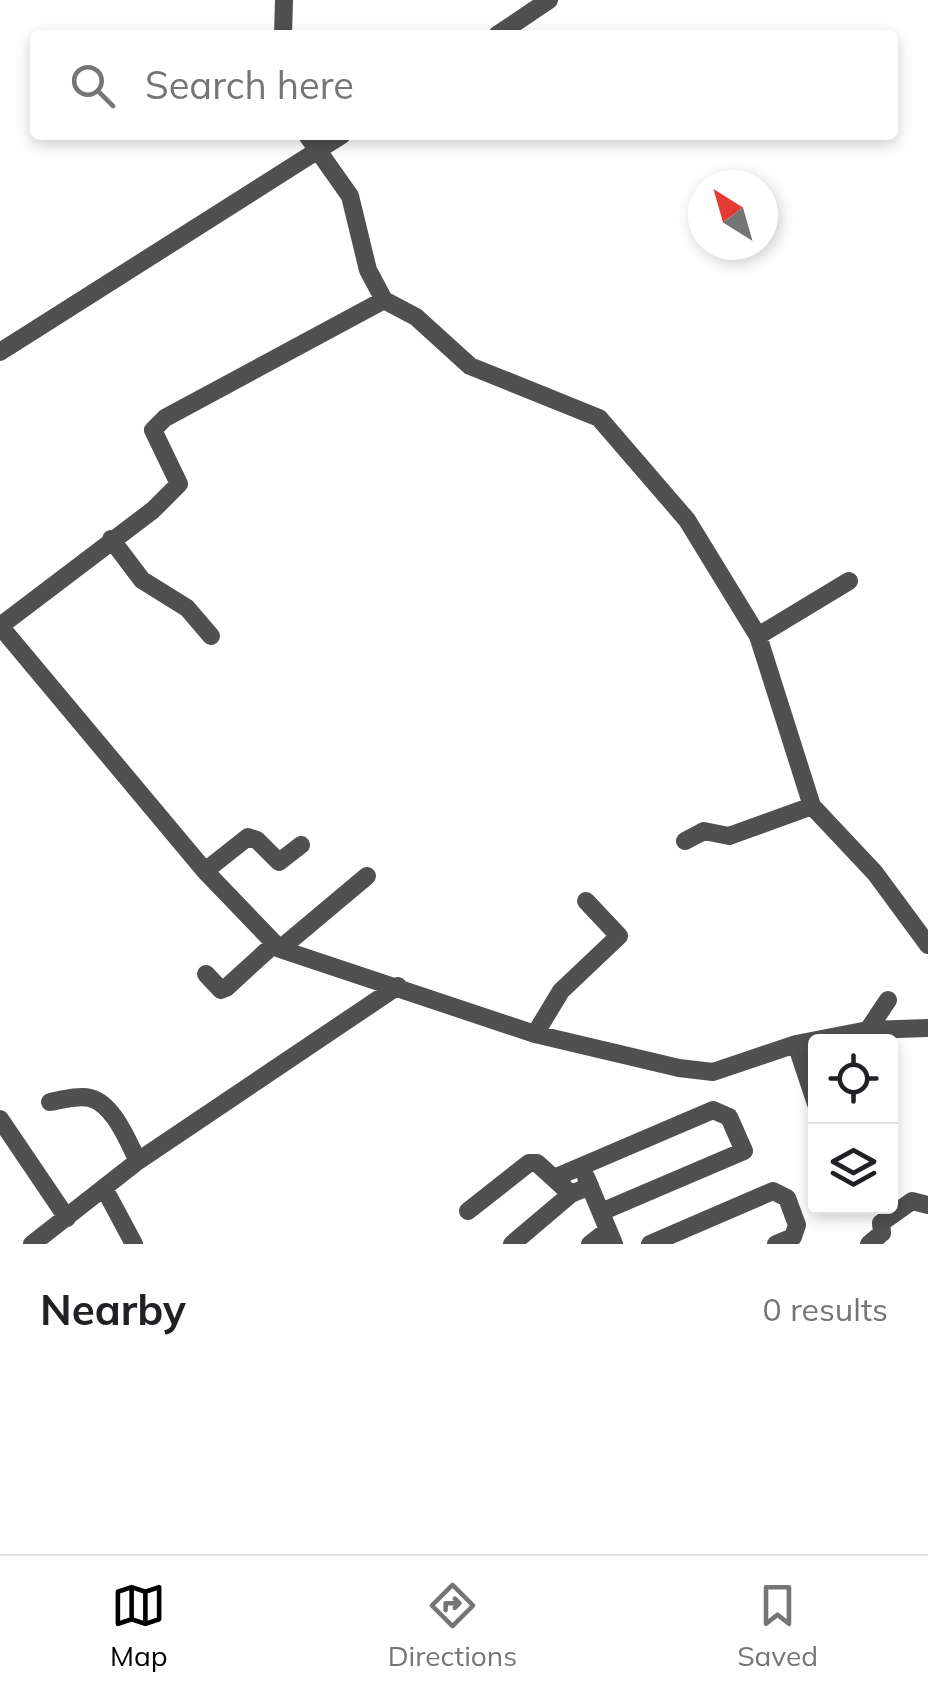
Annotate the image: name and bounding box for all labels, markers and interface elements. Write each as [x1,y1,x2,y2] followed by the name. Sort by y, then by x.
[30,30,898,140] search box
[65,58,120,113] icon: search
[145,61,354,109] text: Search here
[688,170,778,260] north arrow
[808,1034,898,1214] map controls
[808,1034,898,1124] button: locate
[808,1124,898,1214] button: layers
[40,1283,186,1336] text: Nearby
[763,1289,888,1329] text: 0 results
[110,1578,168,1673] tab: Map
[388,1578,517,1673] tab: Directions
[737,1578,818,1673] tab: Saved

